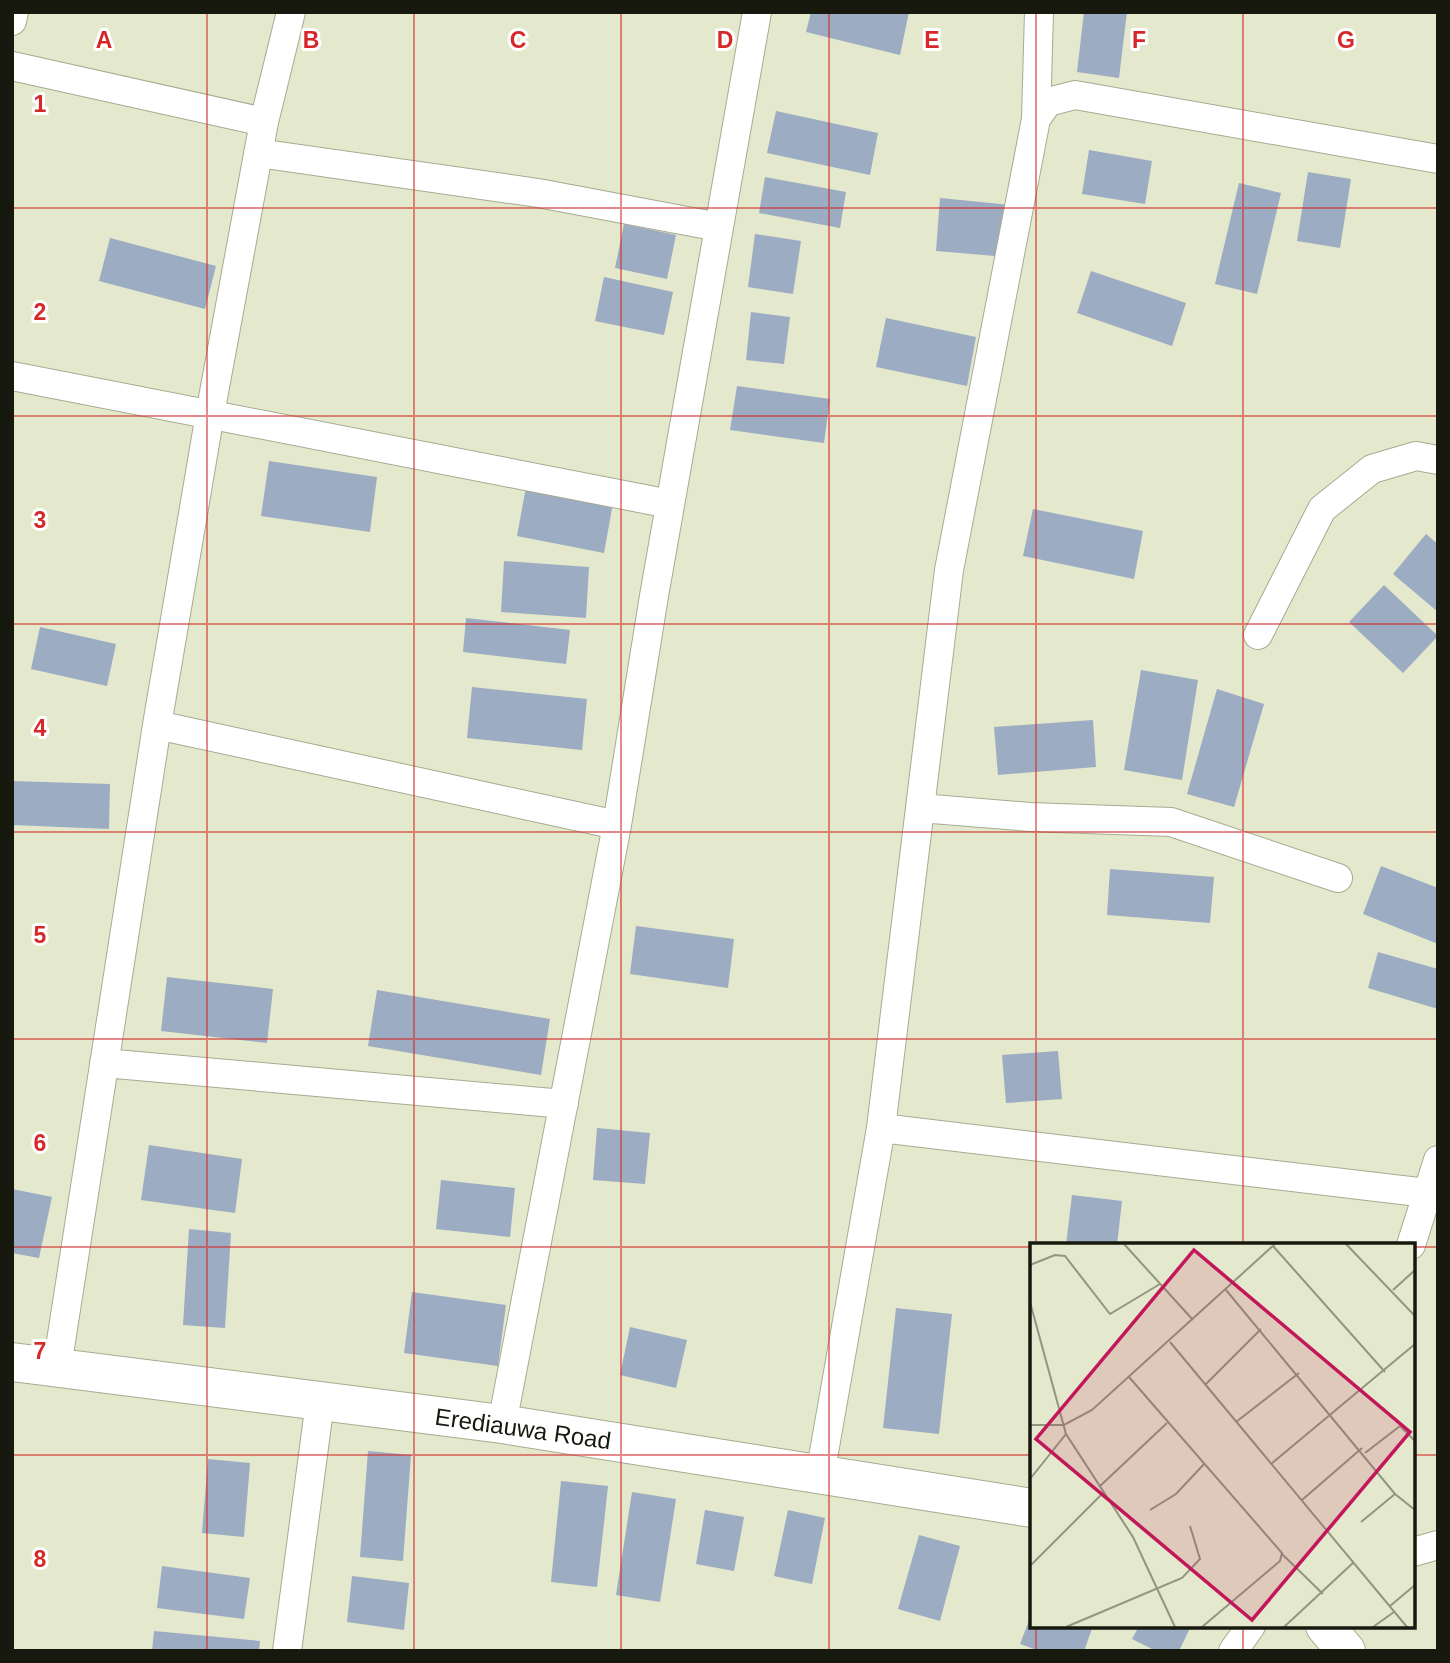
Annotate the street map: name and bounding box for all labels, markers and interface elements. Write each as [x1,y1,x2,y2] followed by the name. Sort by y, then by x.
[96,27,112,53] text: A
[303,27,319,53] text: B
[510,27,526,53] text: C
[717,27,733,53] text: D
[924,27,940,53] text: E
[1132,27,1146,53] text: F
[1337,27,1355,53] text: G
[34,91,47,117] text: 1
[34,299,46,325] text: 2
[34,507,46,533] text: 3
[34,715,47,741] text: 4
[34,922,47,948] text: 5
[34,1130,46,1156] text: 6
[1030,1243,1415,1628] inset map
[34,1338,46,1364] text: 7
[433,1403,613,1454] street label: Erediauwa Road
[34,1546,47,1572] text: 8

